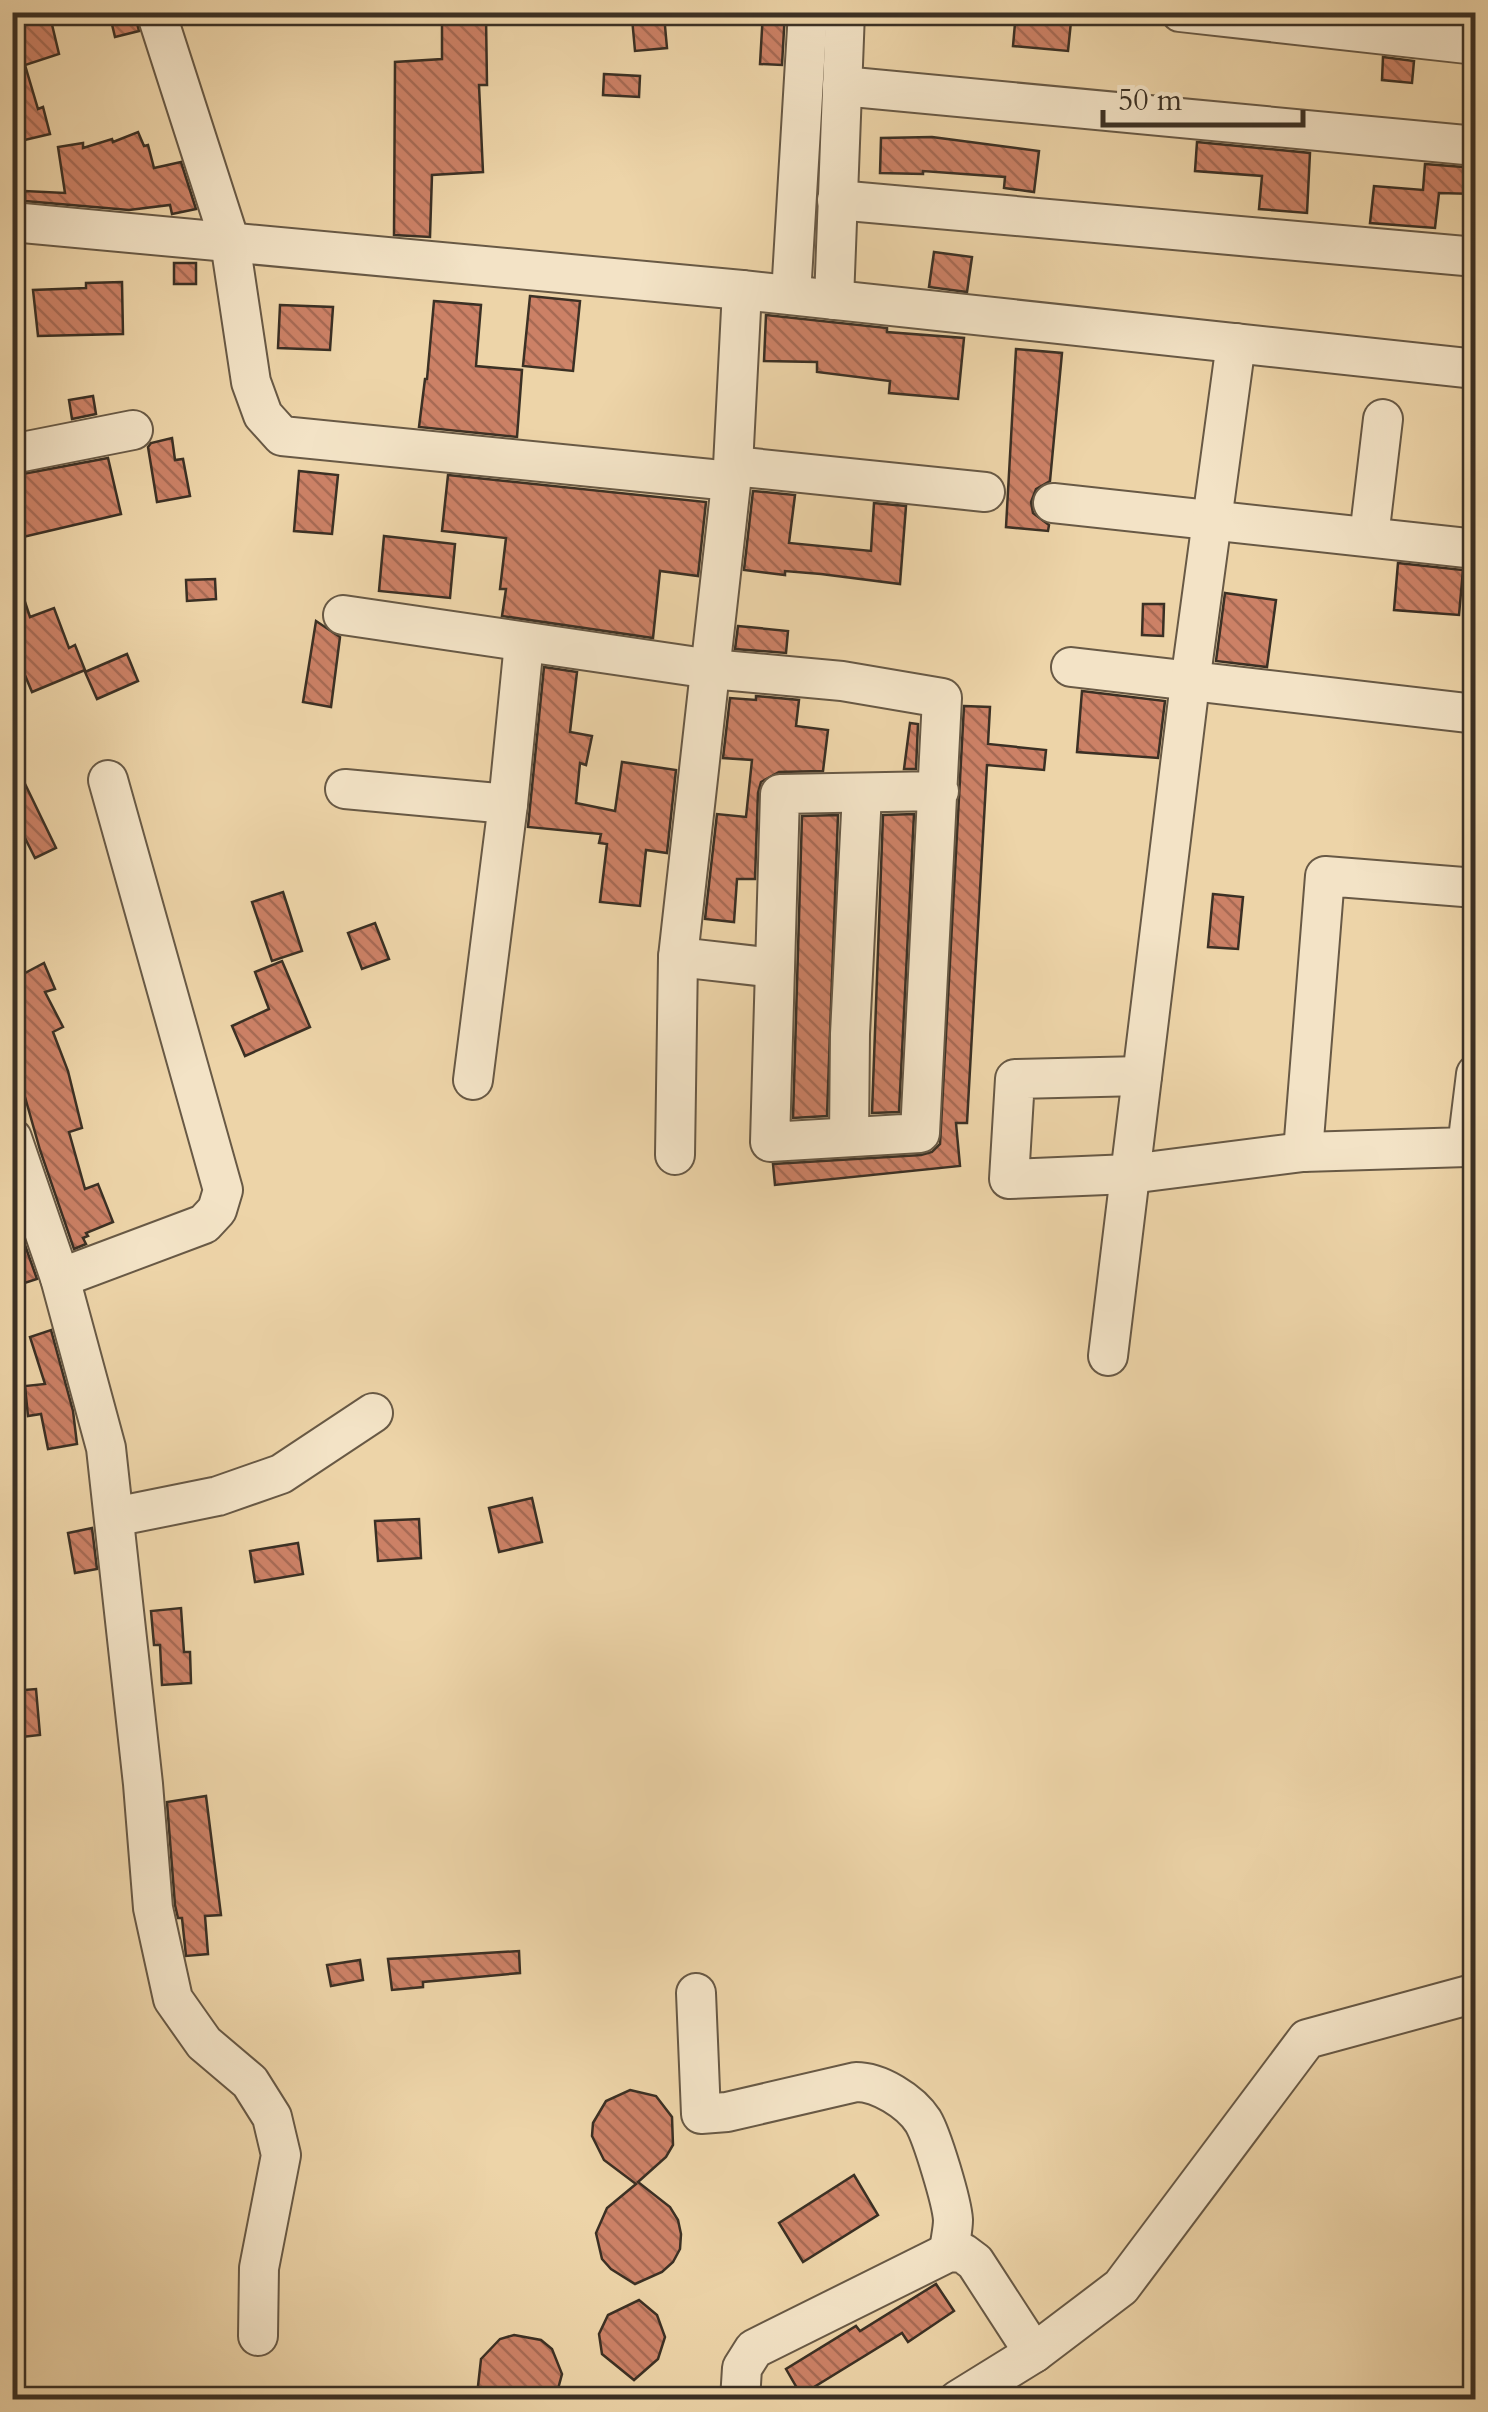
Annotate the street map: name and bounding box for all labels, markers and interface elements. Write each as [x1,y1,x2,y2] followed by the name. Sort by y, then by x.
[1103,65,1303,127] scale bar
[1118,80,1183,121] text: 50 m

